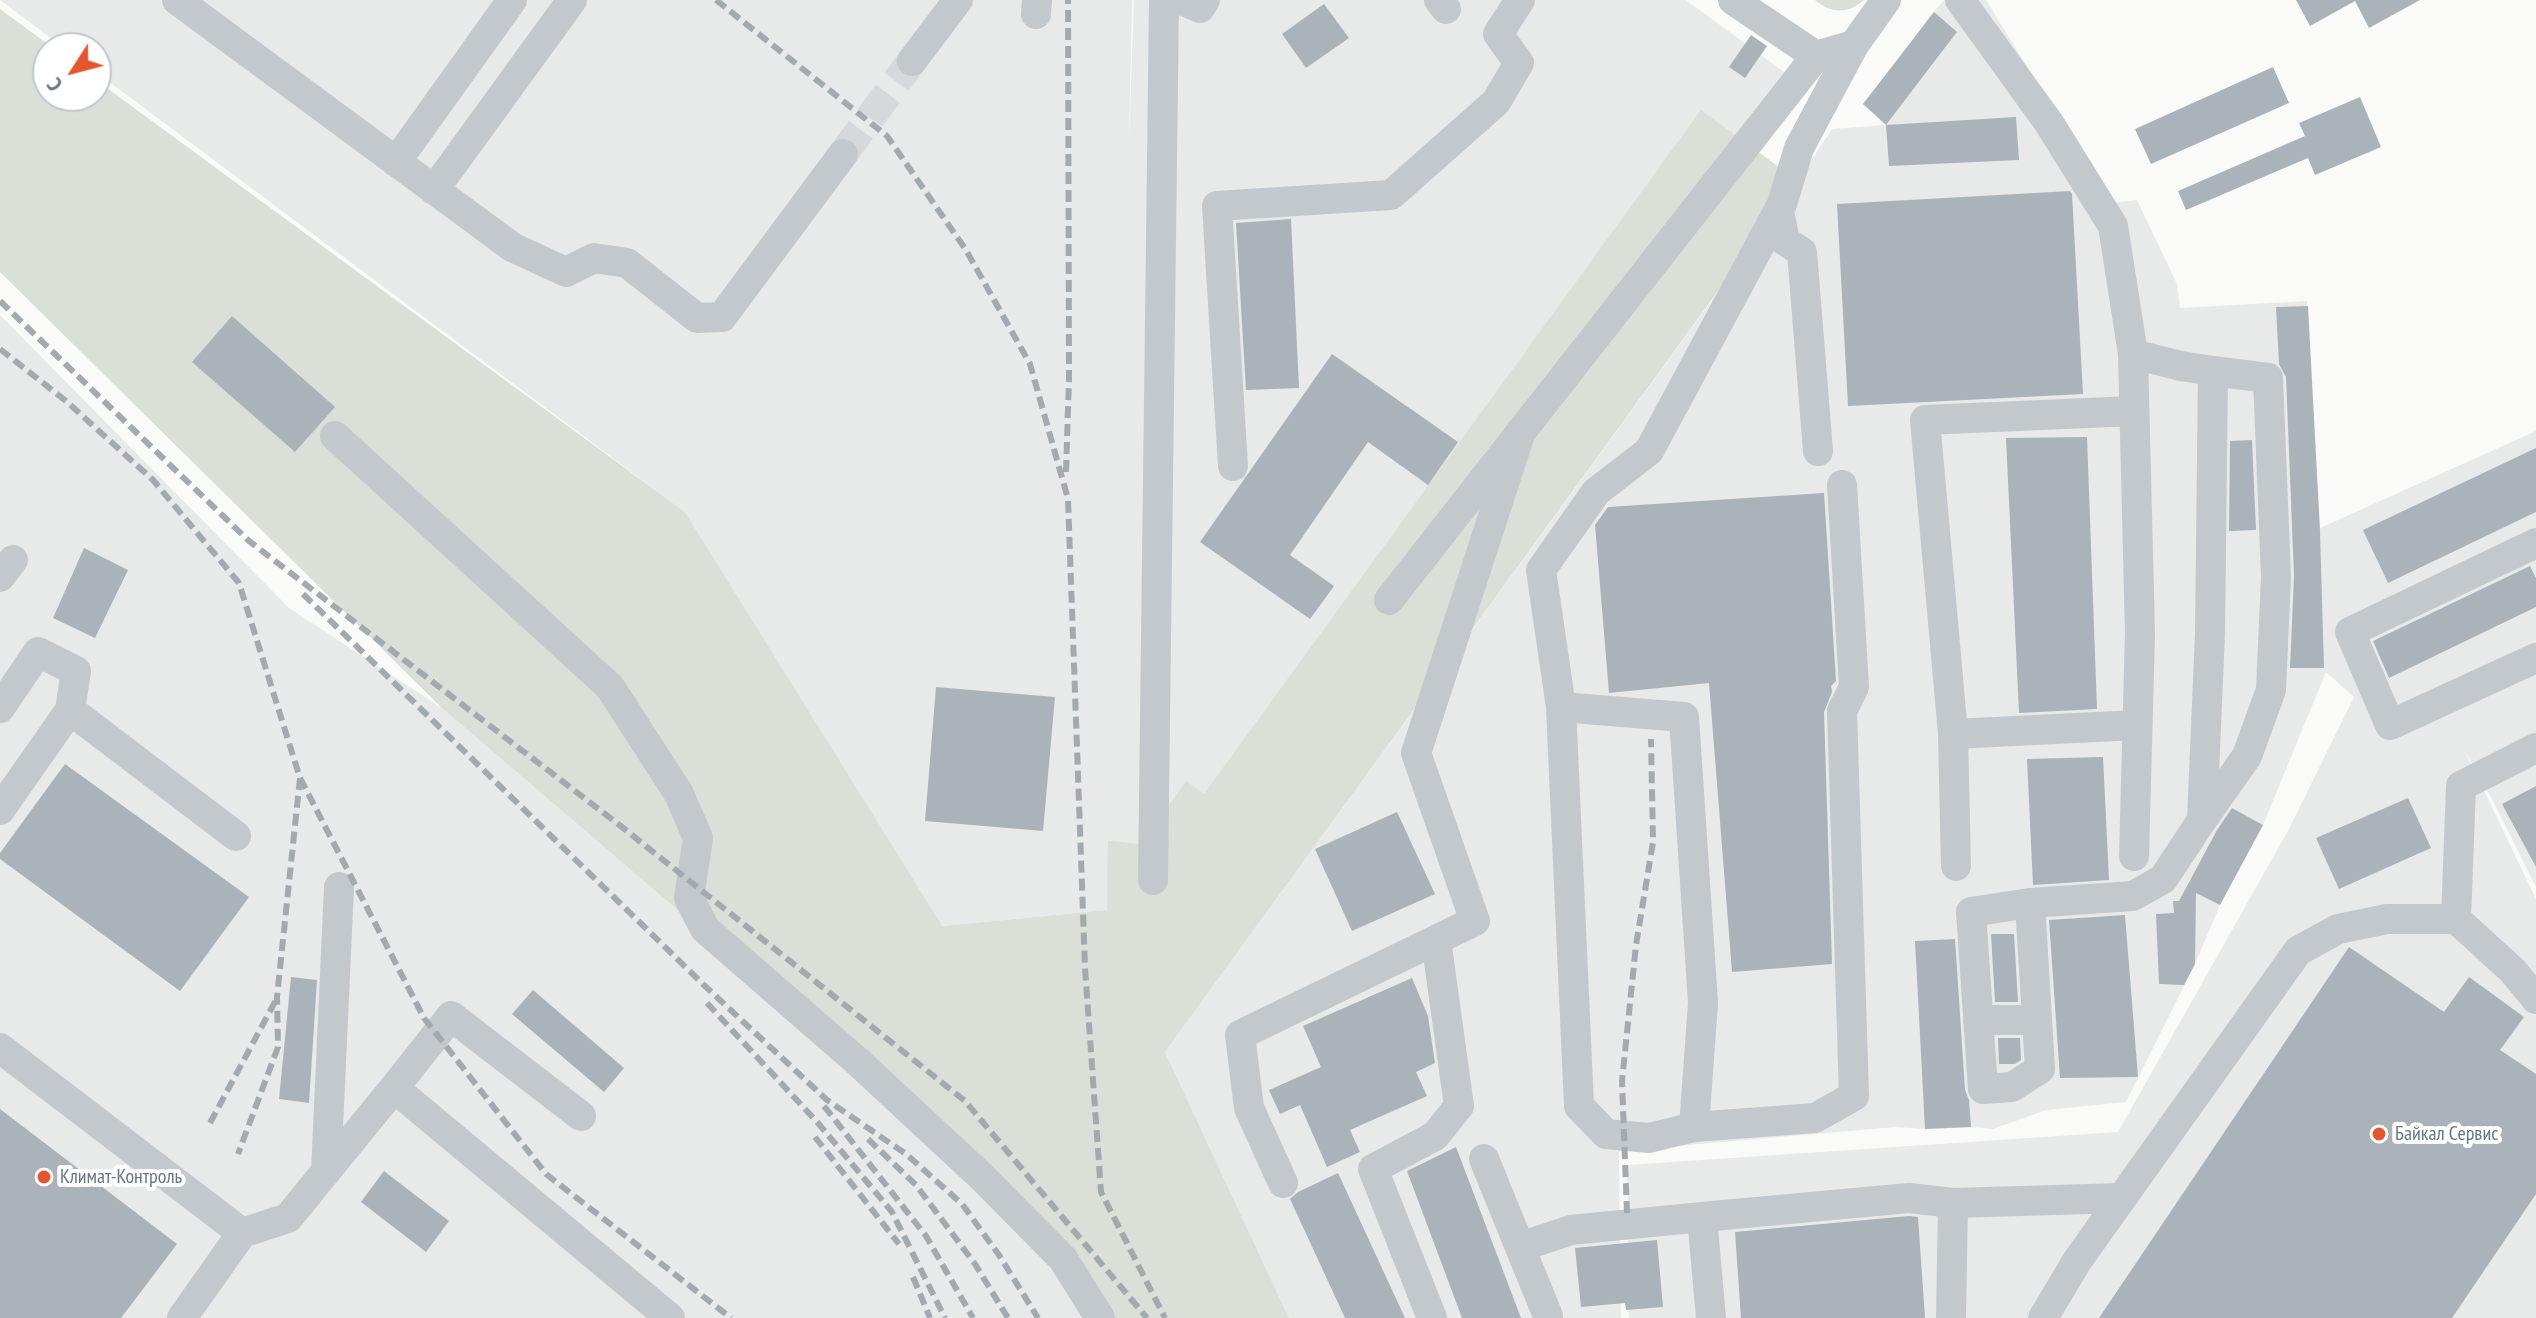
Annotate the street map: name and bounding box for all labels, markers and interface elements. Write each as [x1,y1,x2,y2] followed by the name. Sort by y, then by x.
[32,32,112,112] north arrow
[40,73,68,97] text: С
[2395,1122,2498,1146] place label: Байкал Сервис
[2370,1125,2388,1143] marker: Байкал Сервис
[60,1165,182,1189] place label: Климат-Контроль
[35,1168,53,1186] marker: Климат-Контроль

